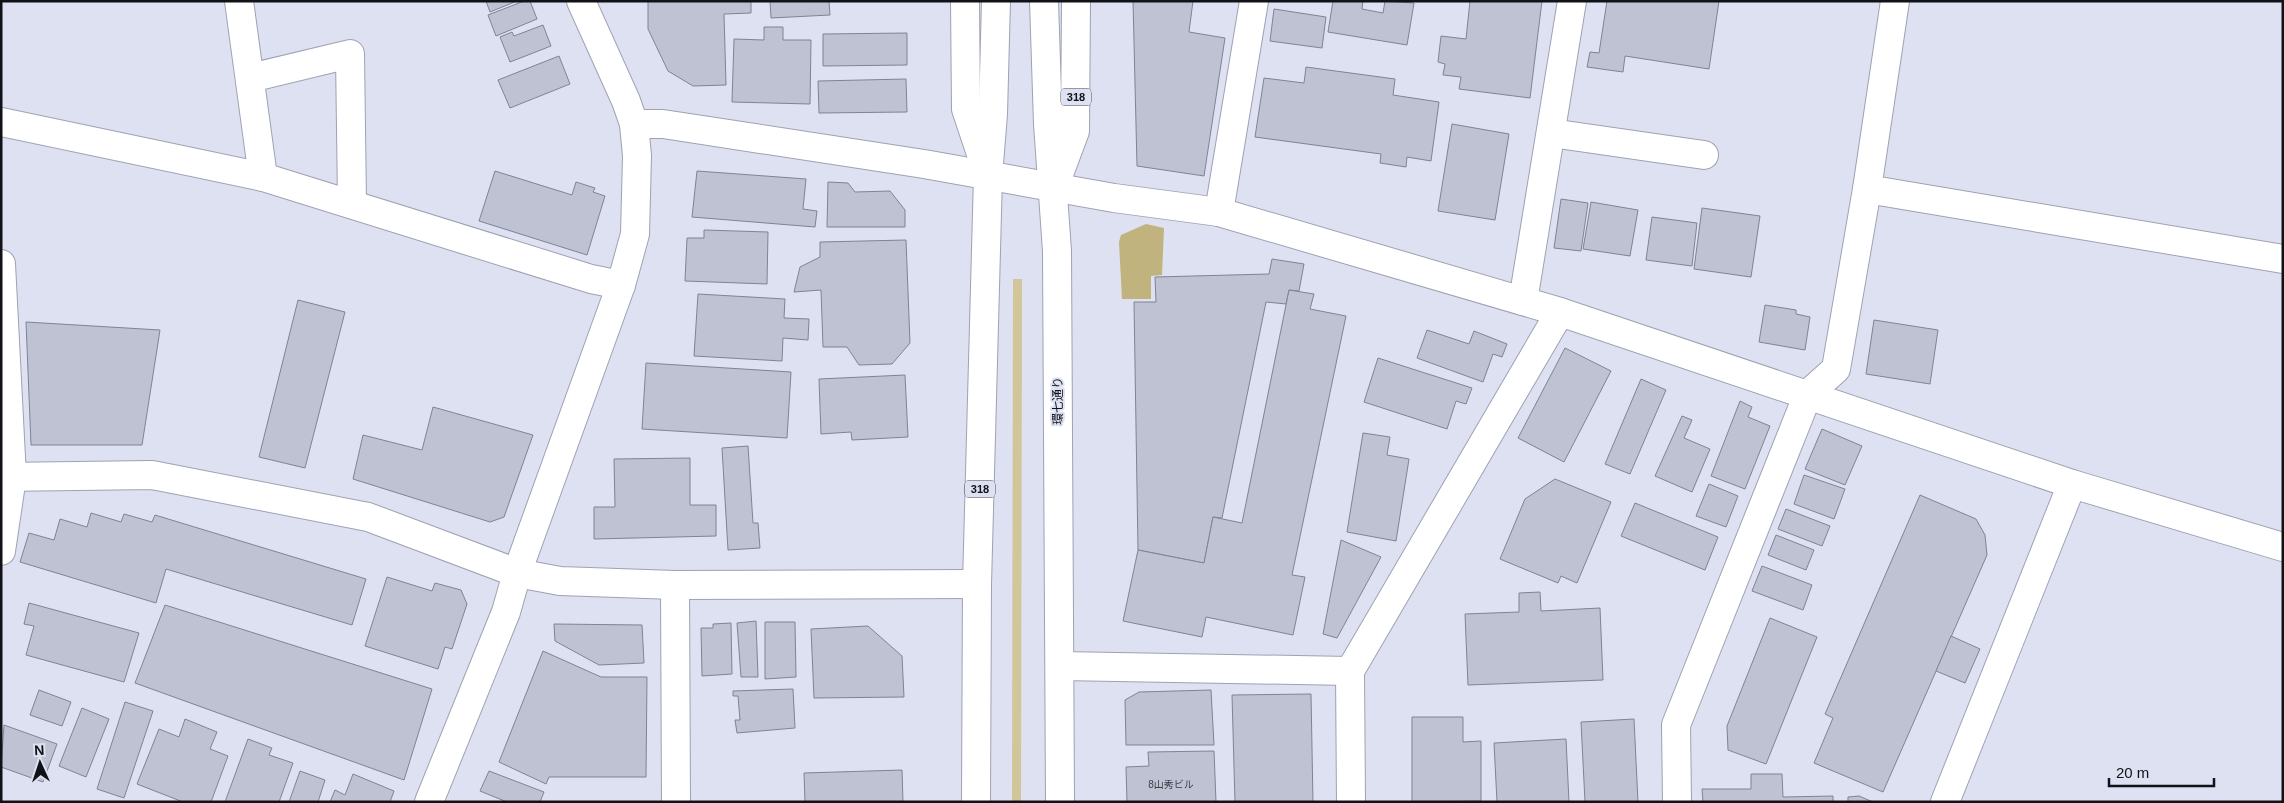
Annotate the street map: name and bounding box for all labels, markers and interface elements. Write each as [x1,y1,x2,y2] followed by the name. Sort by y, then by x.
[1061,88,1091,105] road number: 318
[1051,377,1065,425] street label: 環七通り
[965,480,995,498] road number: 318
[15,738,65,788] north arrow
[34,742,45,758] text: N
[2109,756,2214,788] scale bar
[2116,764,2149,781] text: 20 m
[1148,779,1194,790] house number: 8山秀ビル

